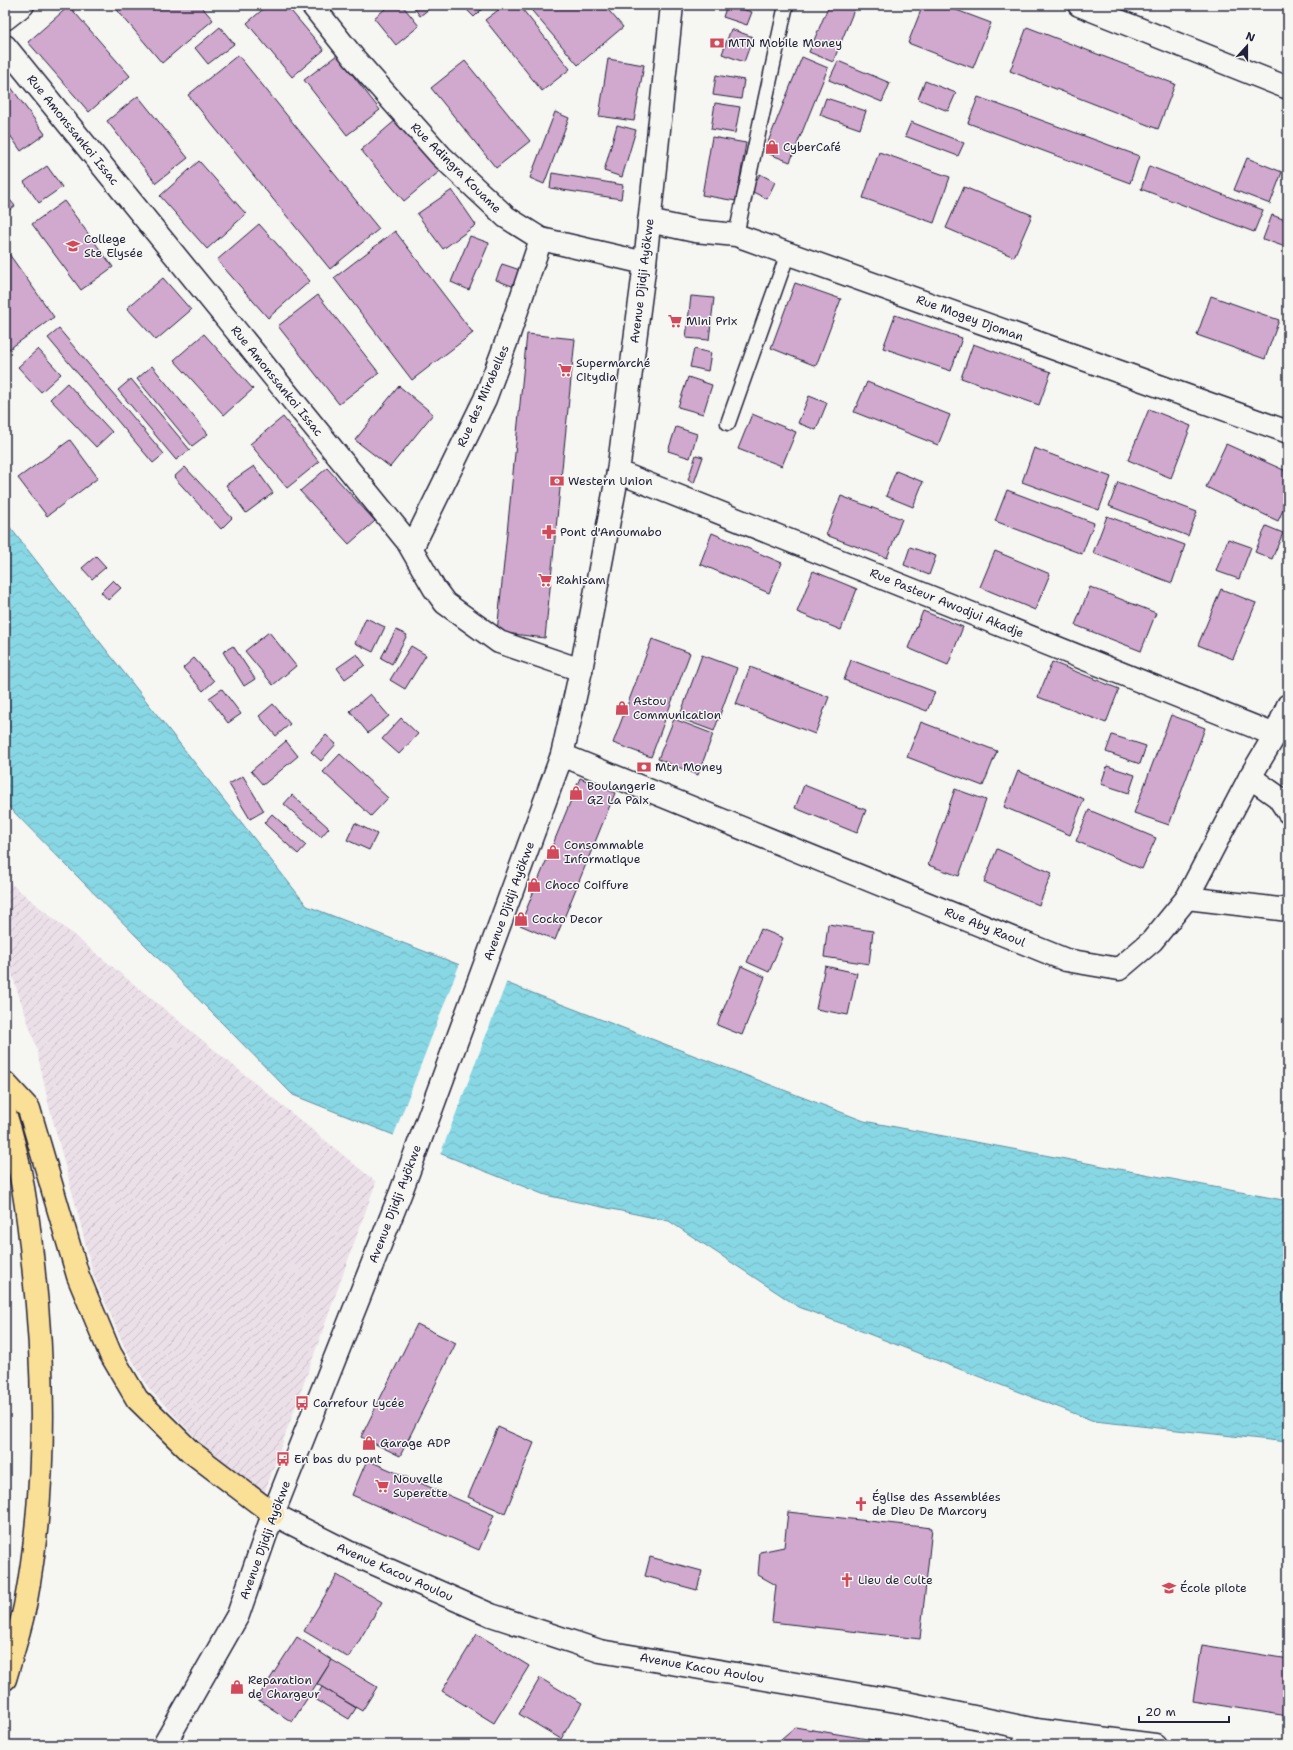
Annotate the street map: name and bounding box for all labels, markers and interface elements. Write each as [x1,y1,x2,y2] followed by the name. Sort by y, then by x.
[1227,26,1267,66] north arrow
[1244,29,1257,46] text: N
[709,35,725,51] bank icon: MTN Mobile Money
[728,35,842,51] place label: MTN Mobile Money
[23,72,123,188] street label: Rue Amonssankoi Issac
[407,119,505,217] street label: Rue Adingra Kouame
[764,139,780,155] shop icon: CyberCafé
[783,139,841,155] place label: CyberCafé
[626,217,658,344] street label: Avenue Djidji Ayökwe
[84,231,143,261] place label: College Ste Elysée
[65,238,81,254] school or university icon: College Ste Elysée
[914,291,1026,345] street label: Rue Mogey Djoman
[667,313,683,329] supermarket icon: Mini Prix
[686,313,737,329] place label: Mini Prix
[227,323,327,439] street label: Rue Amonssankoi Issac
[453,342,513,450] street label: Rue des Mirabelles
[576,355,651,385] place label: Supermarché Citydia
[557,362,573,378] supermarket icon: Supermarché Citydia
[549,473,565,489] bank icon: Western Union
[568,473,653,489] place label: Western Union
[541,524,557,540] pharmacy icon: Pont d'Anoumabo
[560,524,662,540] place label: Pont d'Anoumabo
[868,565,1027,641] street label: Rue Pasteur Awodjui Akadje
[537,572,553,588] supermarket icon: Rahisam
[556,572,606,588] place label: Rahisam
[633,693,721,723] place label: Astou Communication
[614,700,630,716] shop icon: Astou Communication
[636,759,652,775] bank icon: Mtn Money
[655,759,723,775] place label: Mtn Money
[587,778,656,808] place label: Boulangerie GZ La Paix
[568,785,584,801] shop icon: Boulangerie GZ La Paix
[564,837,644,867] place label: Consommable Informatique
[480,839,538,963] street label: Avenue Djidji Ayökwe
[545,844,561,860] shop icon: Consommable Informatique
[526,877,542,893] shop icon: Choco Coiffure
[545,877,629,893] place label: Choco Coiffure
[942,904,1028,951] street label: Rue Aby Raoul
[513,911,529,927] shop icon: Cocko Decor
[532,911,603,927] place label: Cocko Decor
[365,1142,425,1266] street label: Avenue Djidji Ayökwe
[294,1395,310,1411] bus stop icon: Carrefour Lycée
[313,1395,405,1411] place label: Carrefour Lycée
[361,1435,377,1451] shop icon: Garage ADP
[380,1435,450,1451] place label: Garage ADP
[275,1451,291,1467] bus stop icon: En bas du pont
[294,1451,382,1467] place label: En bas du pont
[393,1471,448,1501] place label: Nouvelle Superette
[236,1478,294,1602] street label: Avenue Djidji Ayökwe
[374,1478,390,1494] supermarket icon: Nouvelle Superette
[872,1489,1001,1519] place label: Église des Assemblées de Dieu De Marcory
[853,1496,869,1512] church icon: Église des Assemblées de Dieu De Marcory
[334,1539,456,1605] street label: Avenue Kacou Aoulou
[839,1572,855,1588] church icon: Lieu de Culte
[858,1572,933,1588] place label: Lieu de Culte
[1161,1580,1177,1596] school or university icon: École pilote
[1180,1580,1247,1596] place label: École pilote
[639,1649,765,1687] street label: Avenue Kacou Aoulou
[248,1672,320,1702] place label: Reparation de Chargeur
[229,1679,245,1695] shop icon: Reparation de Chargeur
[1139,1698,1229,1724] scale bar
[1145,1704,1176,1720] text: 20 m

